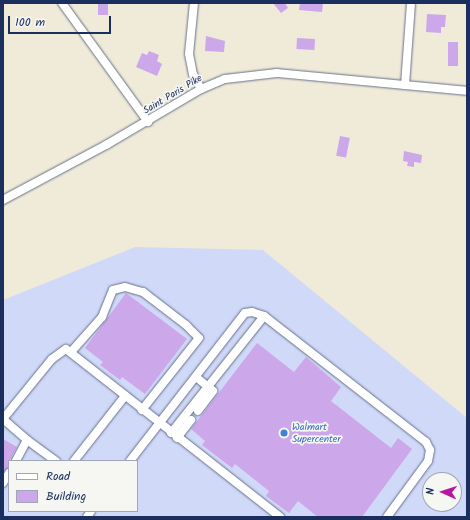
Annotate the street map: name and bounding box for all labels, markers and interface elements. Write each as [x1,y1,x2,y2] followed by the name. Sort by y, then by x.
[10,8,113,34] scale bar
[15,13,45,32] text: 100 m
[141,73,205,117] street label: Saint Paris Pike
[292,421,341,444] place label: Walmart Supercenter
[279,428,289,438] marker: Walmart Supercenter
[8,460,138,512] legend
[46,467,70,486] text: Road
[422,472,462,512] north arrow
[46,487,86,506] text: Building
[422,487,440,495] text: N

